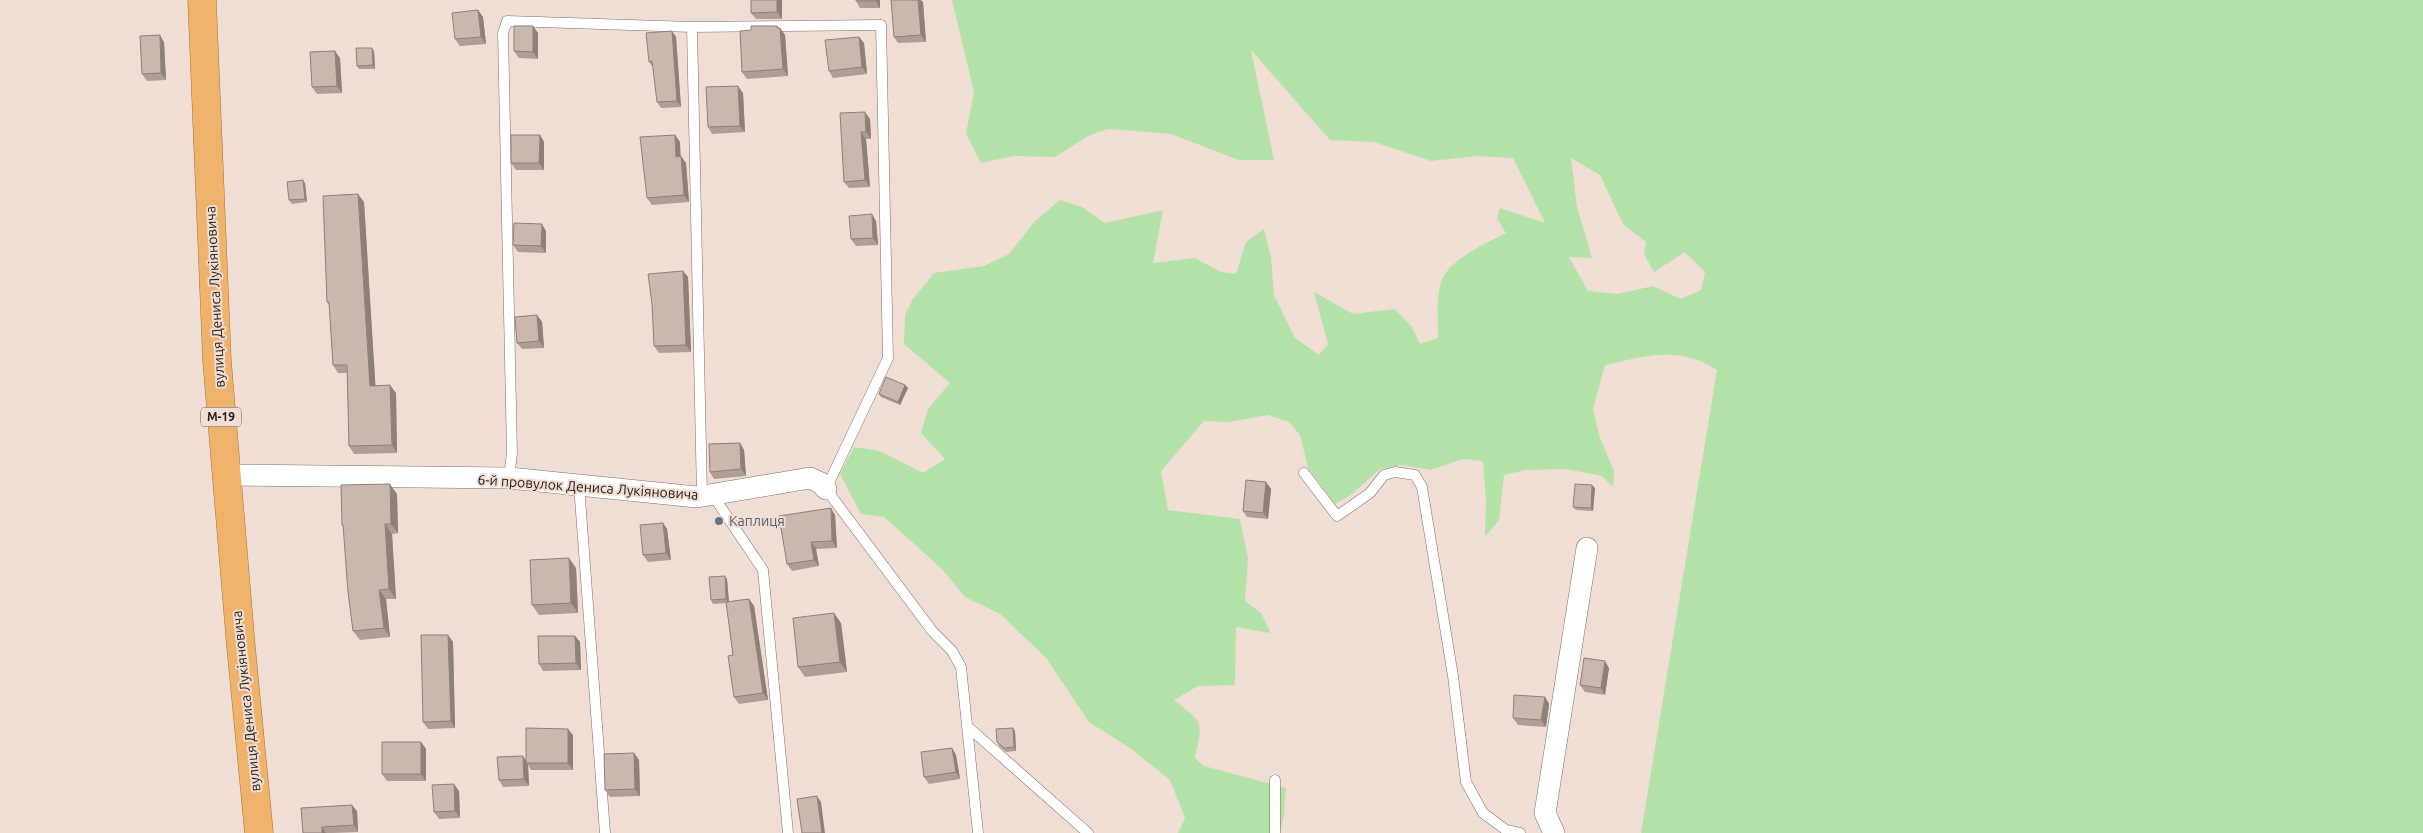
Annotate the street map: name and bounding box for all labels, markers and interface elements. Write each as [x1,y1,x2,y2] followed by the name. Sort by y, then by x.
[202,206,228,388] street label: вулиця Дениса Лукіяновича
[201,408,241,427] road number: М-19
[477,471,699,503] street label: 6-й провулок Дениса Лукіяновича
[729,513,785,529] place label: Каплиця
[713,515,725,527] marker: Каплиця
[229,610,263,792] street label: вулиця Дениса Лукіяновича

